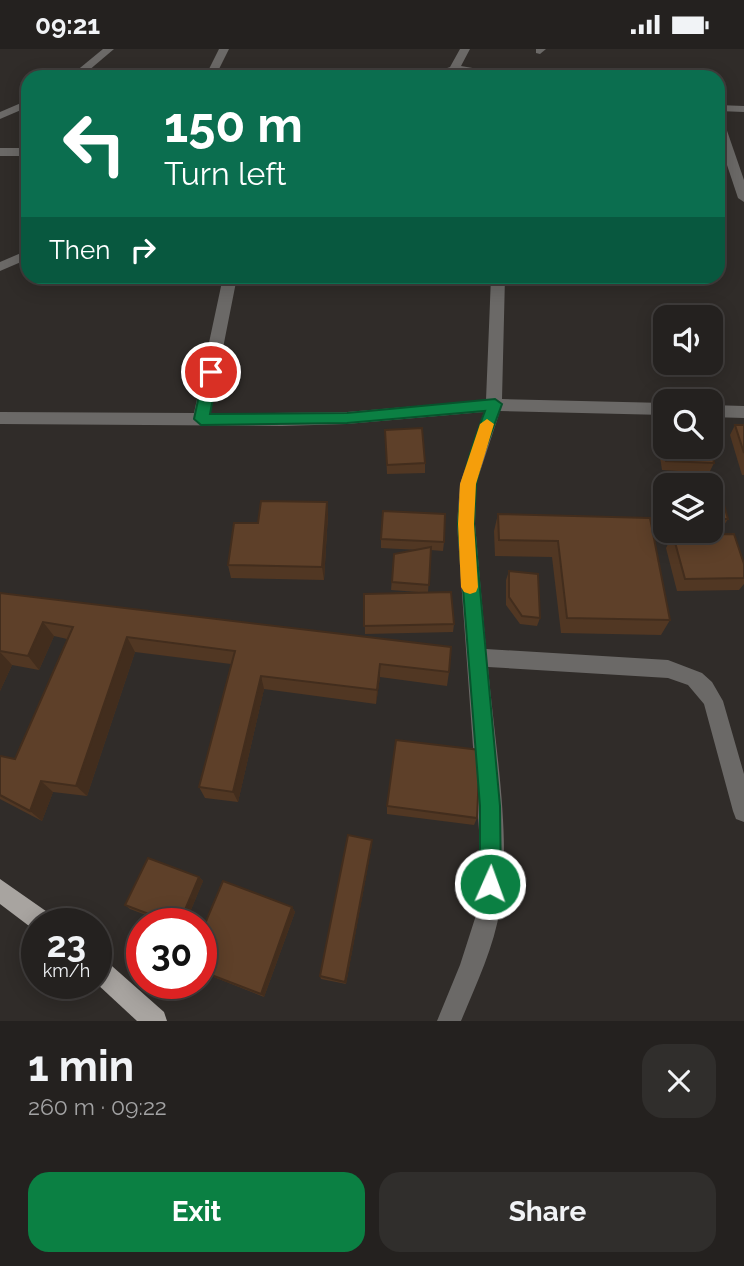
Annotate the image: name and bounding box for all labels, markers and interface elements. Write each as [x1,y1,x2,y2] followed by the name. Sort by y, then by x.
[35,10,100,40] text: 09:21
[164,96,303,153] text: 150 m
[49,98,140,189] icon: left
[164,155,286,192] text: Turn left
[124,231,162,269] icon: right
[49,235,110,265] text: Then
[653,305,723,543] map controls
[653,305,723,375] button: sound
[181,342,241,402] pin
[192,353,230,391] icon: arrive
[653,389,723,459] button: search
[653,473,723,543] button: layers
[453,847,527,921] position arrow
[126,908,217,999] speed limit sign: 30
[47,924,86,965] text: 23
[43,960,90,981] text: km/h
[28,1042,134,1091] text: 1 min
[642,1044,716,1118] button: close
[28,1093,167,1120] text: 260 m · 09:22
[28,1172,365,1252] button: Exit
[379,1172,716,1252] button: Share

